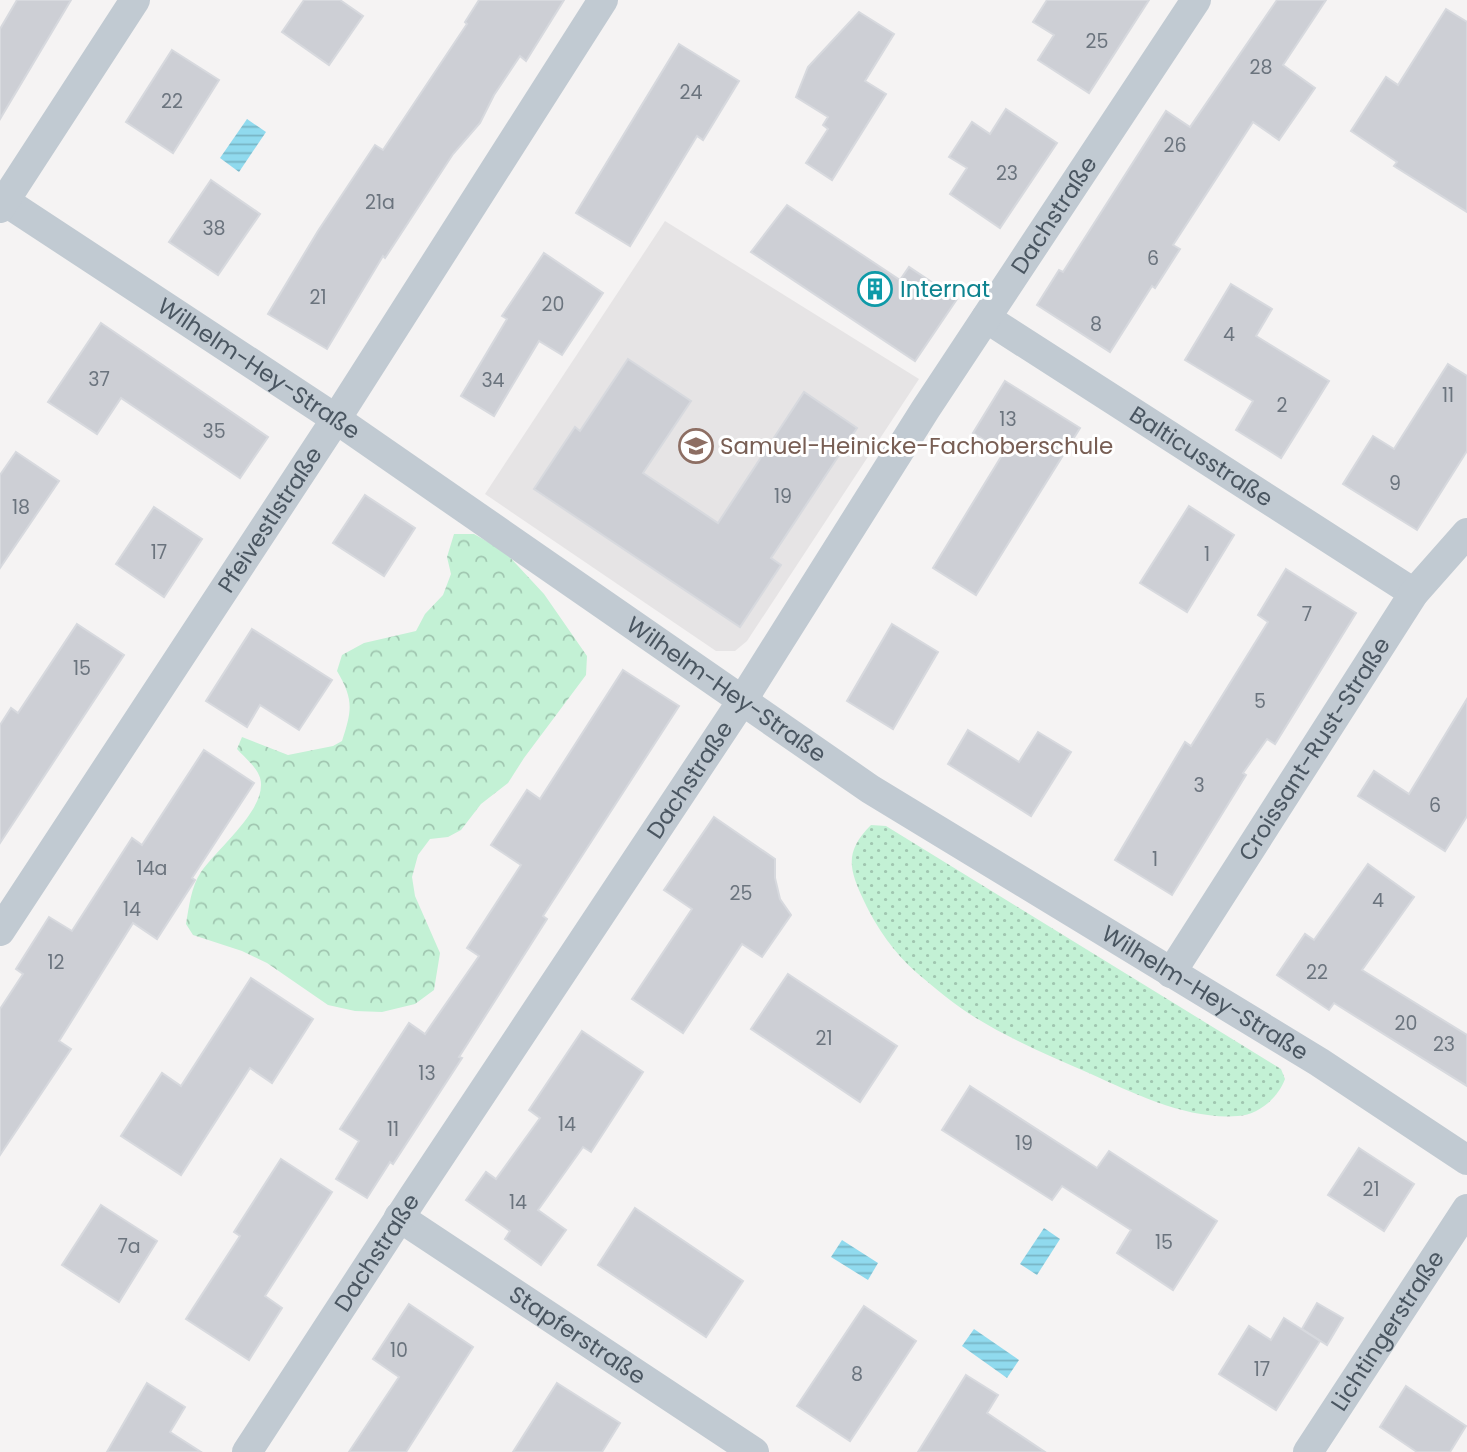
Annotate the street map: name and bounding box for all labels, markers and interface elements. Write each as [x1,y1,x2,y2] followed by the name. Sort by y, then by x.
[1086,28,1108,55] house number: 25
[1250,54,1272,81] house number: 28
[680,79,702,106] house number: 24
[161,88,183,115] house number: 22
[1164,132,1187,159] house number: 26
[1003,150,1104,280] street label: Dachstraße
[996,160,1018,187] house number: 23
[365,189,395,216] house number: 21a
[202,215,226,242] house number: 38
[1147,245,1159,272] house number: 6
[856,270,894,308] building icon: Internat
[900,273,990,305] place label: Internat
[309,284,327,311] house number: 21
[151,290,367,447] street label: Wilhelm-Hey-Straße
[542,291,564,318] house number: 20
[1090,311,1102,338] house number: 8
[1223,321,1235,348] house number: 4
[88,366,110,393] house number: 37
[481,367,505,394] house number: 34
[1442,382,1454,409] house number: 11
[1277,392,1288,419] house number: 2
[1123,398,1279,514] street label: Balticusstraße
[999,406,1017,433] house number: 13
[202,418,226,445] house number: 35
[677,427,715,465] school or university icon: Samuel-Heinicke-Fachoberschule
[720,430,1113,462] place label: Samuel-Heinicke-Fachoberschule
[210,440,330,599] street label: Pfeivestlstraße
[1389,470,1401,497] house number: 9
[774,483,792,510] house number: 19
[12,494,30,521] house number: 18
[151,539,167,566] house number: 17
[1204,541,1210,568] house number: 1
[1302,601,1312,628] house number: 7
[620,609,833,770] street label: Wilhelm-Hey-Straße
[1231,631,1398,867] street label: Croissant-Rust-Straße
[73,655,91,682] house number: 15
[1254,688,1266,715] house number: 5
[639,715,740,845] street label: Dachstraße
[1193,772,1205,799] house number: 3
[1429,792,1441,819] house number: 6
[1152,846,1158,873] house number: 1
[137,855,167,882] house number: 14a
[730,880,752,907] house number: 25
[1372,887,1384,914] house number: 4
[123,896,141,923] house number: 14
[1096,918,1315,1068] street label: Wilhelm-Hey-Straße
[47,949,65,976] house number: 12
[1306,959,1328,986] house number: 22
[1395,1010,1417,1037] house number: 20
[815,1025,833,1052] house number: 21
[1433,1031,1455,1058] house number: 23
[418,1060,436,1087] house number: 13
[558,1111,576,1138] house number: 14
[387,1116,399,1143] house number: 11
[1015,1130,1033,1157] house number: 19
[1362,1176,1380,1203] house number: 21
[327,1187,427,1318] street label: Dachstraße
[509,1189,527,1216] house number: 14
[1155,1229,1173,1256] house number: 15
[117,1233,141,1260] house number: 7a
[1323,1244,1452,1417] street label: Lichtingerstraße
[503,1278,652,1392] street label: Stapferstraße
[390,1337,408,1364] house number: 10
[1254,1356,1270,1383] house number: 17
[851,1361,863,1388] house number: 8

